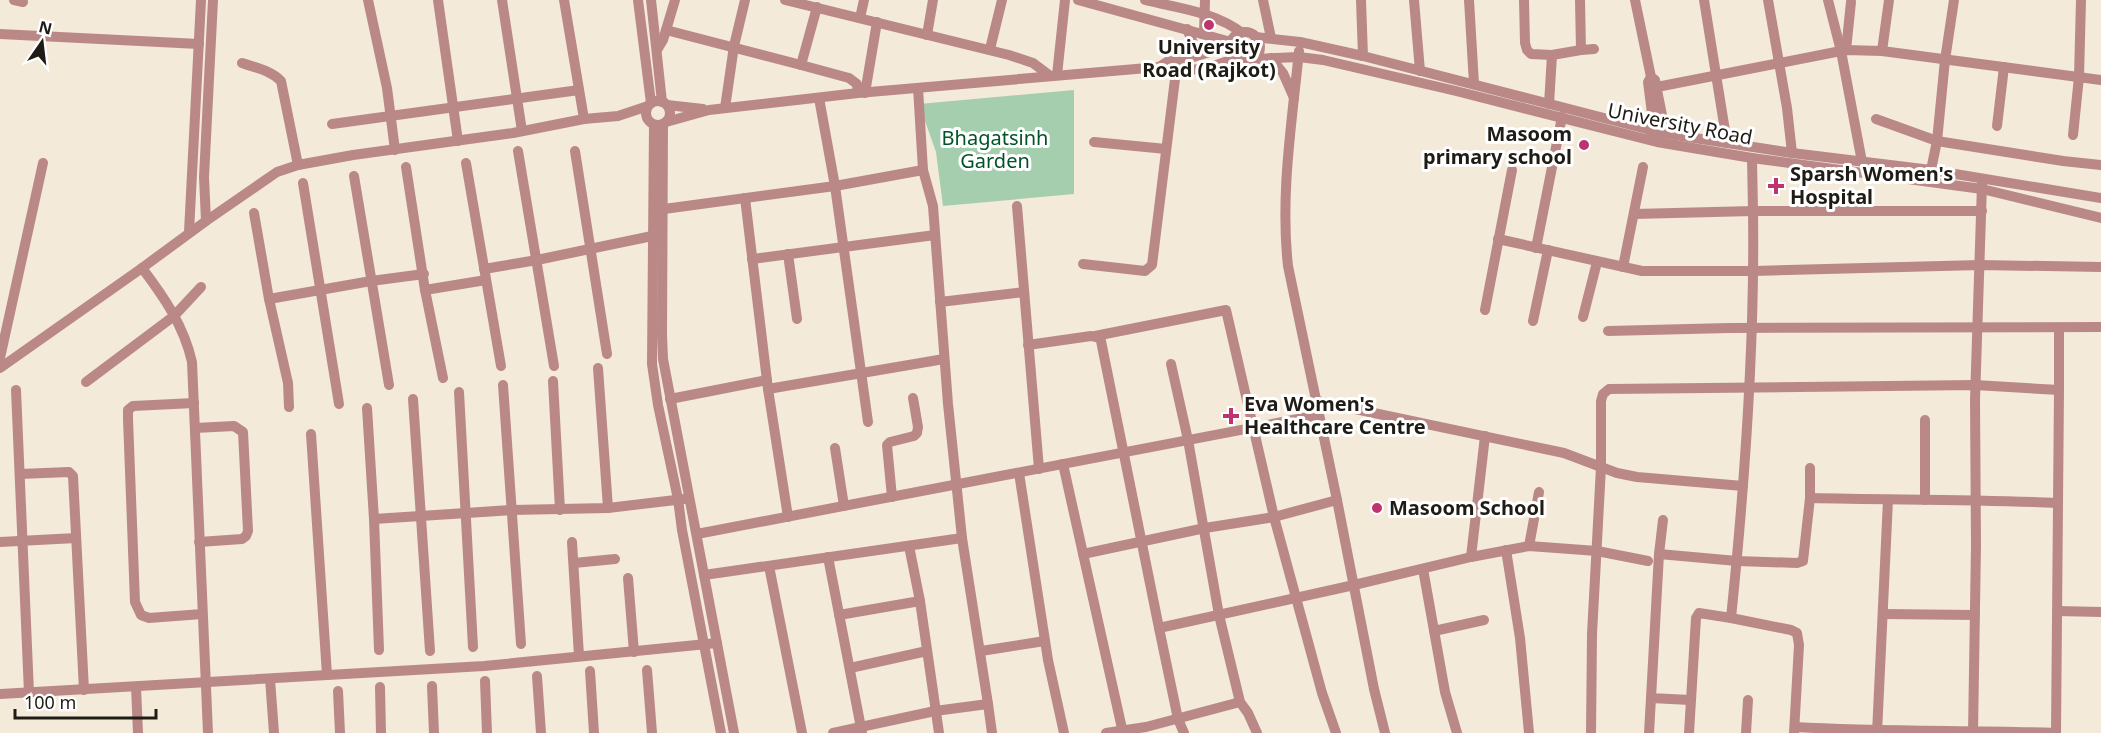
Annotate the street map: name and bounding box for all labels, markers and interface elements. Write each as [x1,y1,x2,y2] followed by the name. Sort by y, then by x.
[12,12,72,72] north arrow
[37,15,55,40] text: N
[1202,18,1216,32] marker: University Road (Rajkot)
[1142,33,1276,83] place label: University Road (Rajkot)
[1605,96,1755,151] street label: University Road
[1423,120,1572,170] place label: Masoom primary school
[942,124,1048,174] park label: Bhagatsinh Garden
[1577,138,1591,152] marker: Masoom primary school
[1790,160,1953,210] place label: Sparsh Women's Hospital
[1767,177,1785,195] marker: Sparsh Women's Hospital
[1244,390,1426,440] place label: Eva Women's Healthcare Centre
[1222,407,1240,425] marker: Eva Women's Healthcare Centre
[1389,494,1545,521] place label: Masoom School
[1370,501,1384,515] marker: Masoom School
[15,682,156,720] scale bar
[24,690,76,714] text: 100 m

